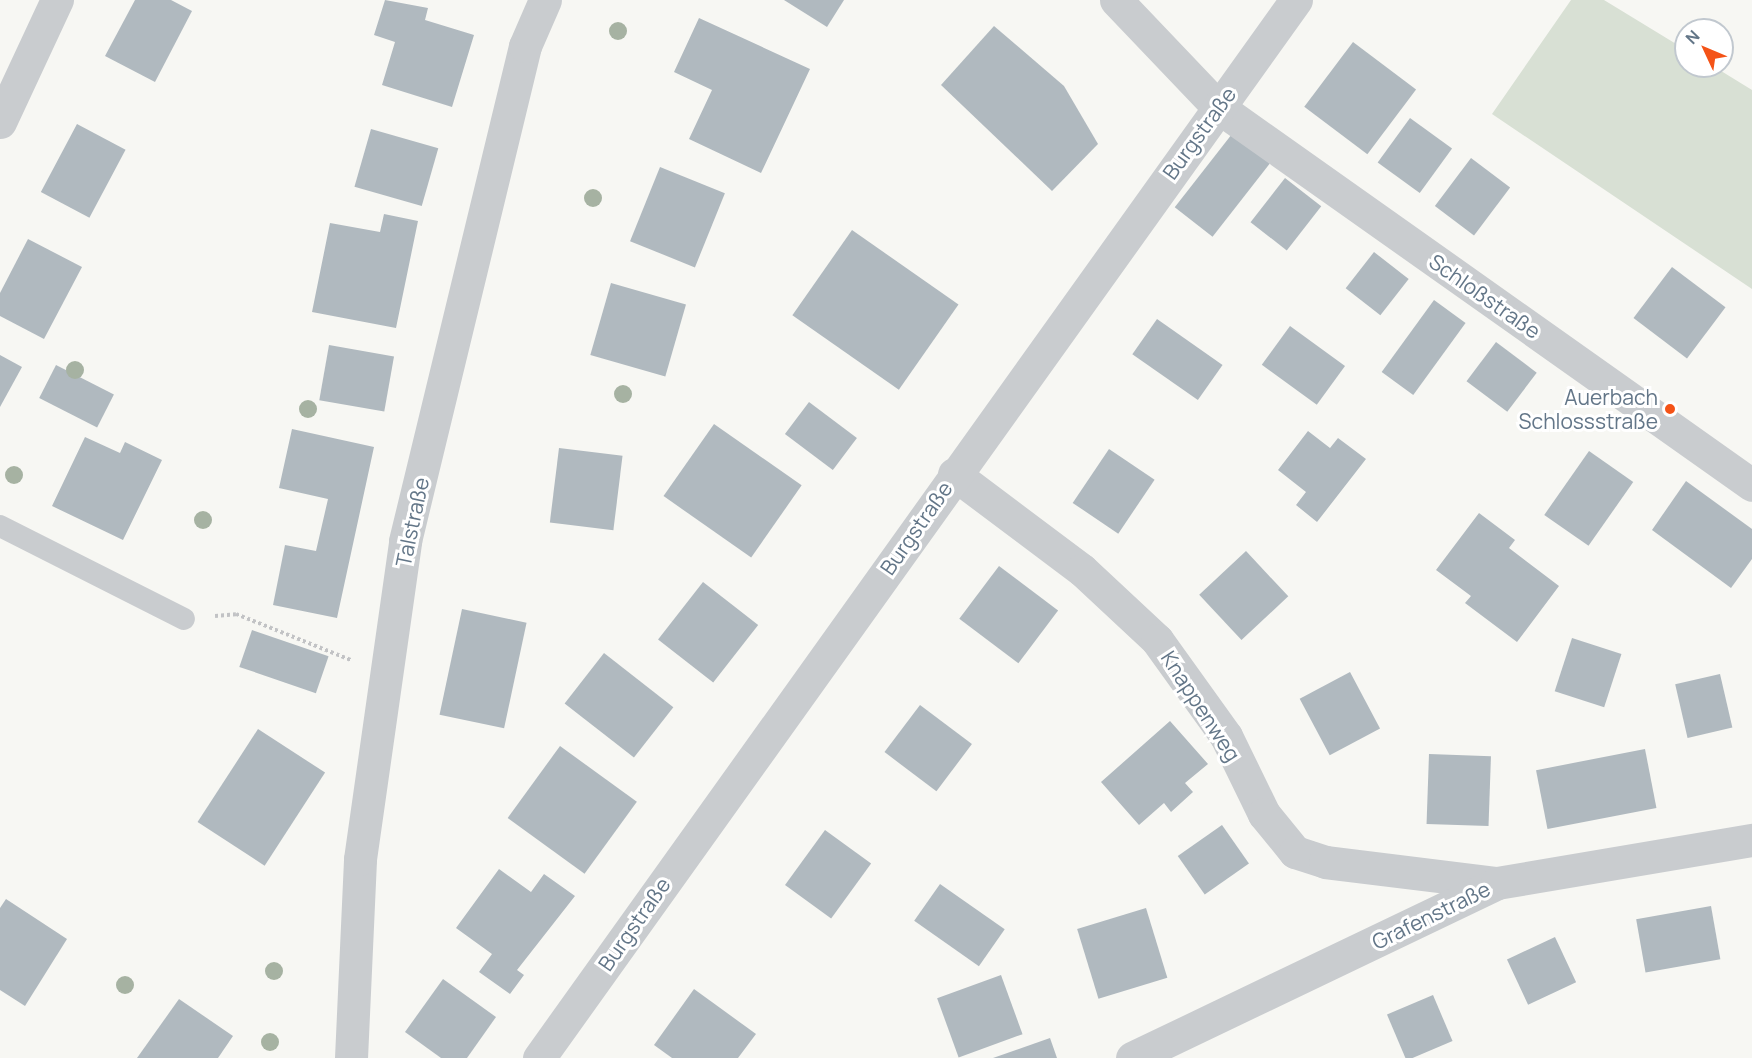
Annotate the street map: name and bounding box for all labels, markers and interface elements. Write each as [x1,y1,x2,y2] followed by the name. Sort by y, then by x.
[1674,18,1734,78] north arrow
[1681,25,1704,49] text: N
[1157,82,1241,184] street label: Burgstraße
[1425,248,1545,344] street label: Schloßstraße
[1519,384,1658,434] place label: Auerbach Schlossstraße
[1663,402,1677,416] marker: Auerbach Schlossstraße
[390,475,434,569] street label: Talstraße
[875,477,957,579] street label: Burgstraße
[1156,646,1246,766] street label: Knappenweg
[593,873,675,975] street label: Burgstraße
[1368,876,1494,954] street label: Grafenstraße

